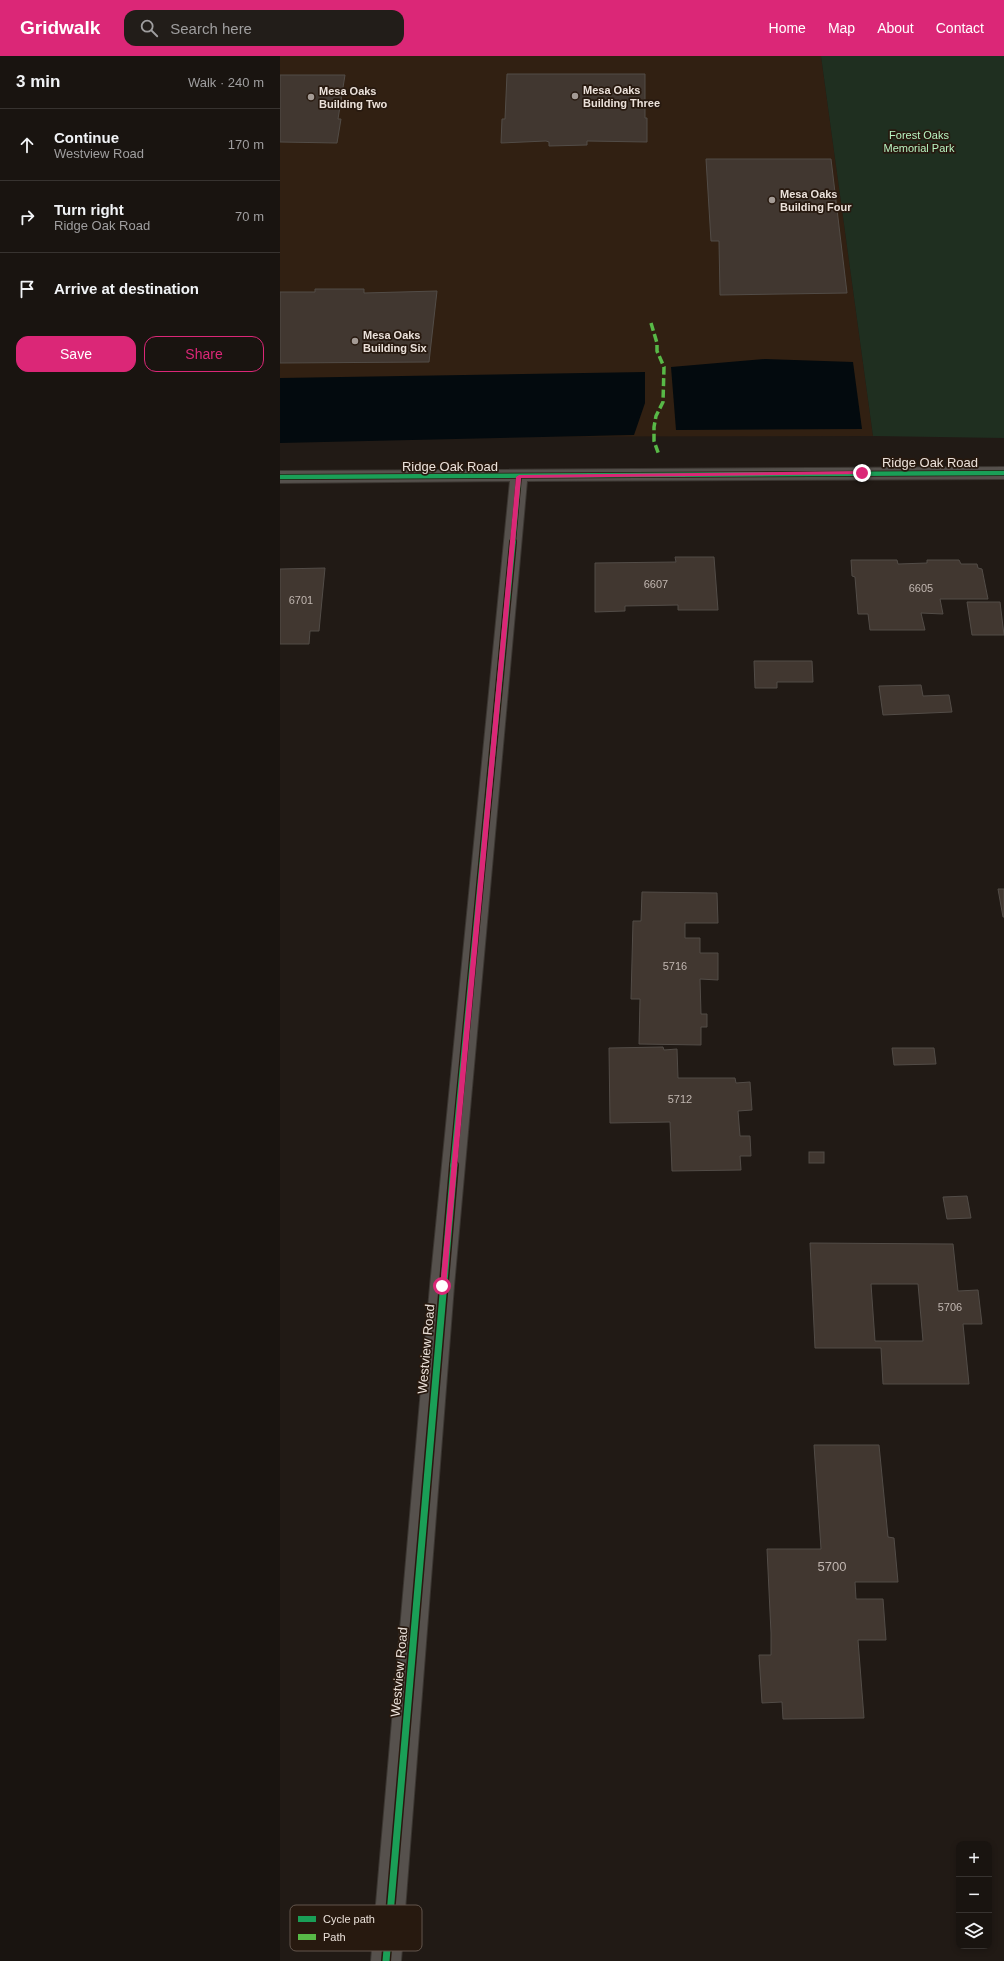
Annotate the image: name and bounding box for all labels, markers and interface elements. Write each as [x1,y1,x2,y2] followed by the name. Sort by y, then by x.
[124,10,404,46] search box
[20,17,100,38] text: Gridwalk
[138,17,160,39] icon: search
[170,20,252,37] text: Search here
[769,20,806,36] text: Home
[828,20,855,36] text: Map
[877,20,914,36] text: About
[936,20,984,36] text: Contact
[16,72,60,91] text: 3 min
[188,75,264,90] text: Walk · 240 m
[583,84,660,109] place label: Mesa Oaks Building Three
[319,85,388,110] place label: Mesa Oaks Building Two
[570,91,580,101] marker: Mesa Oaks Building Three
[306,92,316,102] marker: Mesa Oaks Building Two
[54,129,119,146] text: Continue
[884,129,955,154] park label: Forest Oaks Memorial Park
[16,134,38,156] icon: ahead
[228,137,264,152] text: 170 m
[54,146,144,161] text: Westview Road
[780,188,852,213] place label: Mesa Oaks Building Four
[767,195,777,205] marker: Mesa Oaks Building Four
[54,201,124,218] text: Turn right
[16,206,38,228] icon: right
[235,209,264,224] text: 70 m
[54,218,150,233] text: Ridge Oak Road
[16,278,38,300] icon: arrive
[54,280,199,297] text: Arrive at destination
[363,329,427,354] place label: Mesa Oaks Building Six
[16,336,136,372] button: Save
[144,336,264,372] button: Share
[350,336,360,346] marker: Mesa Oaks Building Six
[882,455,978,470] street label: Ridge Oak Road
[402,459,498,474] street label: Ridge Oak Road
[853,464,871,482] route end
[644,578,668,590] house number: 6607
[909,582,933,594] house number: 6605
[289,594,313,606] house number: 6701
[663,960,687,972] house number: 5716
[668,1093,692,1105] house number: 5712
[433,1277,451,1295] route start
[938,1301,962,1313] house number: 5706
[415,1303,437,1395] street label: Westview Road
[818,1559,846,1574] house number: 5700
[388,1626,410,1718] street label: Westview Road
[956,1841,992,1949] map controls
[956,1841,992,1877] button: +
[956,1877,992,1913] button: −
[290,1905,422,1951] legend
[323,1913,375,1925] text: Cycle path
[956,1913,992,1949] button: layers
[323,1931,346,1943] text: Path

